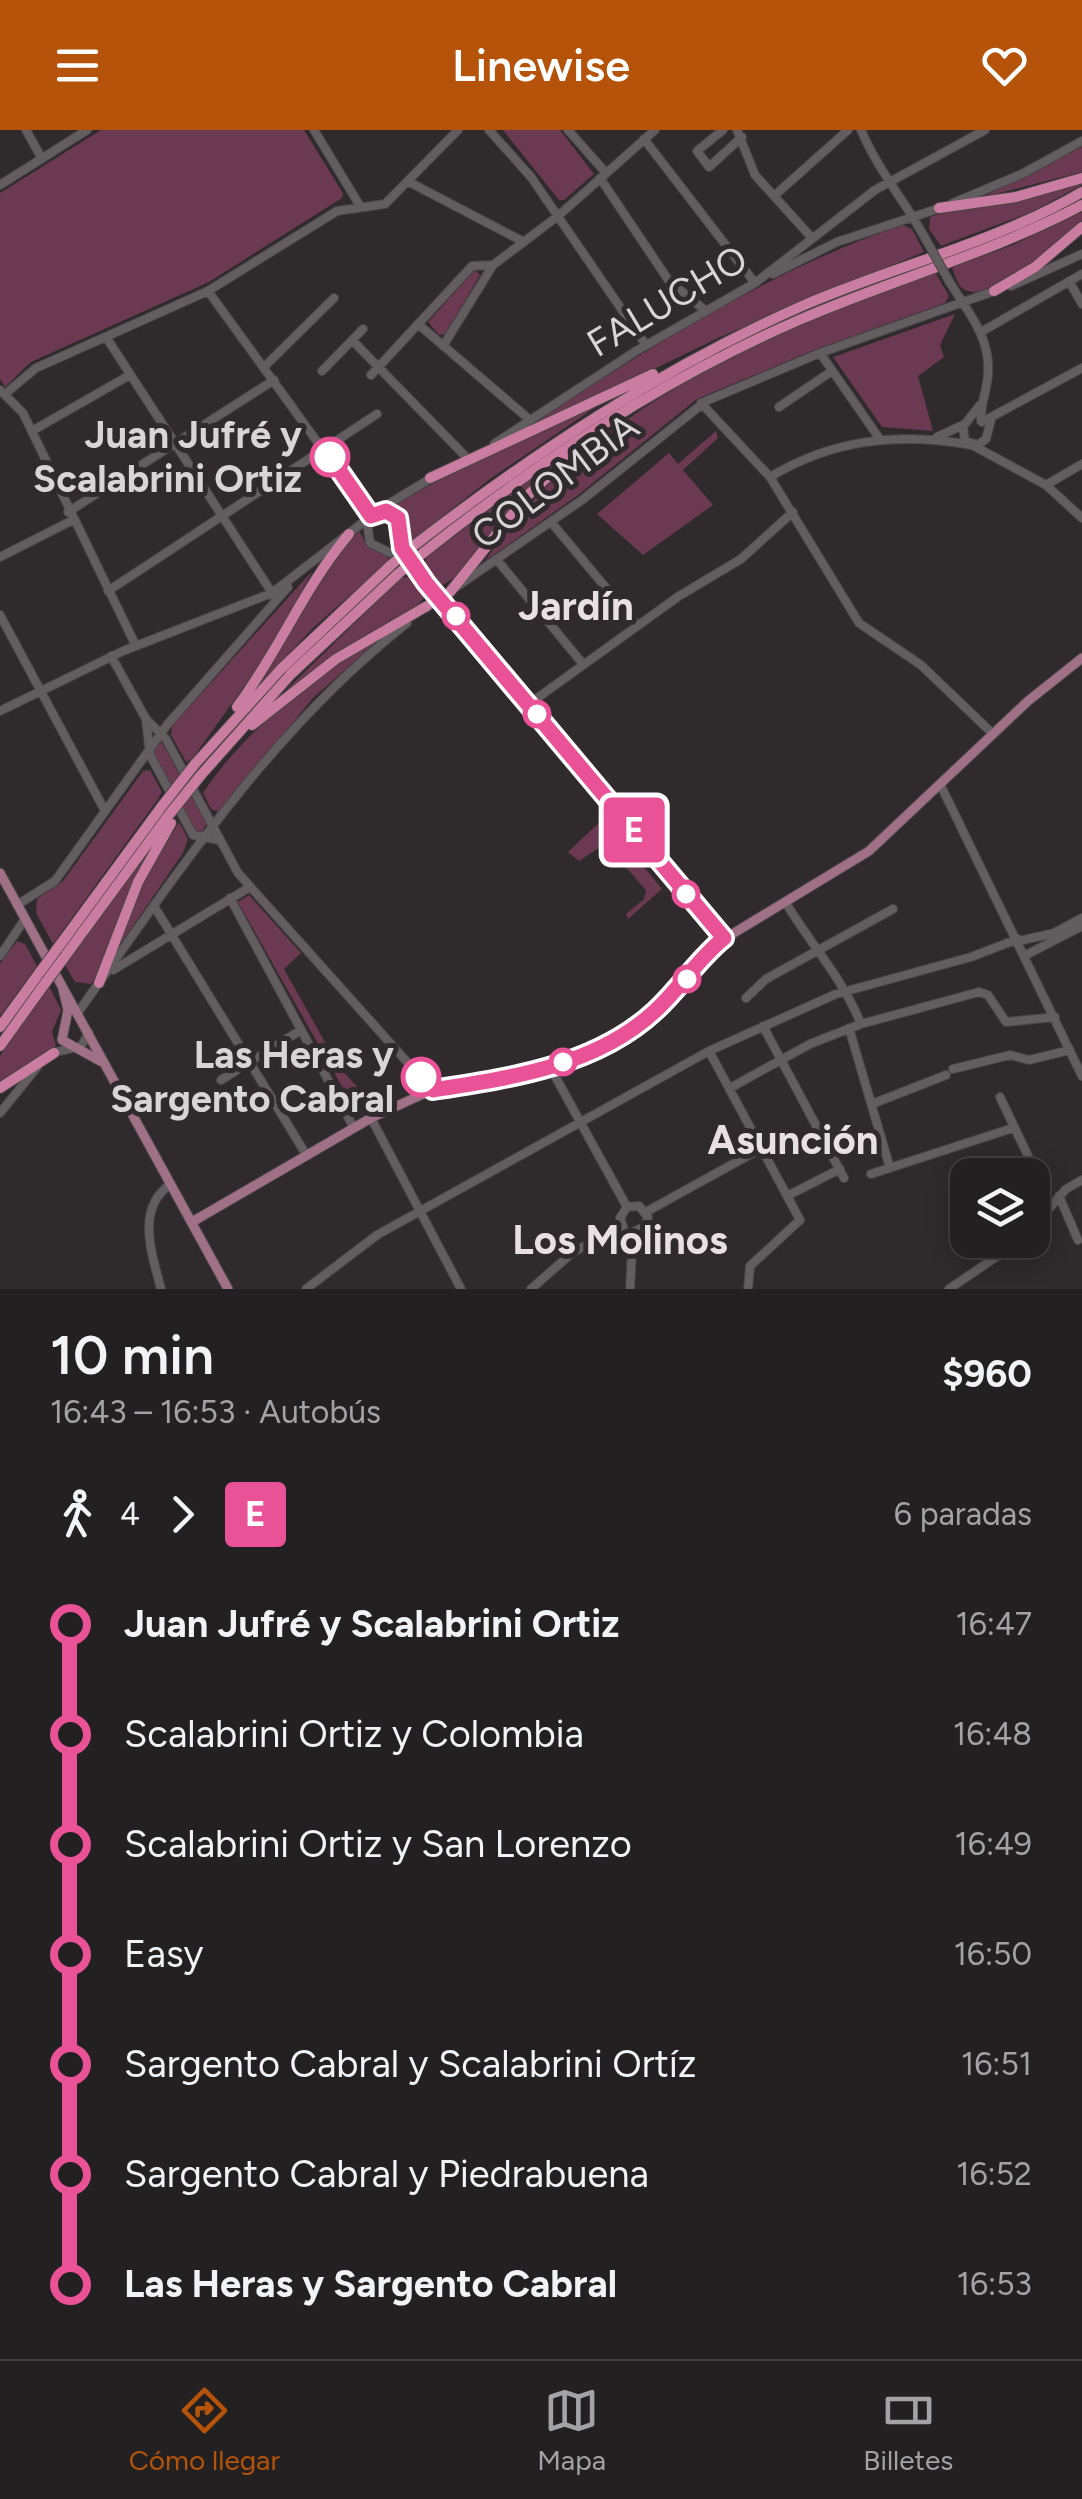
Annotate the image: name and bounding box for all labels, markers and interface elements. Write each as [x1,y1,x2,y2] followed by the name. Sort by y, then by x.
[50,38,105,93] icon: menu
[452,38,630,92] text: Linewise
[977,38,1032,93] icon: heart
[579,235,755,367] street label: FALUCHO
[463,403,648,559] street label: COLOMBIA
[33,412,302,502] place label: Juan Jufré y Scalabrini Ortiz
[311,438,349,476] marker: Juan Jufré y Scalabrini Ortiz
[518,582,634,630] district label: Jardín
[443,603,469,629] unlabelled marker
[524,701,550,727] unlabelled marker
[602,798,666,862] line badge: E
[624,809,644,851] text: E
[673,881,699,907] unlabelled marker
[674,966,700,992] unlabelled marker
[110,1032,394,1122] place label: Las Heras y Sargento Cabral
[550,1049,576,1075] unlabelled marker
[402,1058,440,1096] marker: Las Heras y Sargento Cabral
[708,1116,878,1164] district label: Asunción
[950,1158,1050,1258] map controls
[950,1158,1050,1258] button: layers
[512,1216,728,1264] district label: Los Molinos
[50,1322,214,1388] text: 10 min
[942,1351,1032,1397] text: $960
[50,1393,381,1431] text: 16:43 – 16:53 · Autobús
[50,1487,105,1542] icon: walk
[155,1487,210,1542] icon: forward
[245,1493,266,1535] text: E
[120,1495,140,1533] text: 4
[894,1495,1032,1533] text: 6 paradas
[124,1601,619,1647] text: Juan Jufré y Scalabrini Ortiz
[956,1605,1032,1643] text: 16:47
[124,1711,584,1757] text: Scalabrini Ortiz y Colombia
[953,1715,1032,1753] text: 16:48
[124,1821,632,1867] text: Scalabrini Ortiz y San Lorenzo
[955,1825,1032,1863] text: 16:49
[124,1931,204,1977] text: Easy
[954,1935,1032,1973] text: 16:50
[124,2041,696,2087] text: Sargento Cabral y Scalabrini Ortíz
[961,2045,1032,2083] text: 16:51
[124,2151,649,2197] text: Sargento Cabral y Piedrabuena
[956,2155,1032,2193] text: 16:52
[124,2261,617,2307] text: Las Heras y Sargento Cabral
[957,2265,1032,2303] text: 16:53
[129,2383,280,2477] tab: Cómo llegar
[537,2383,606,2477] tab: Mapa
[863,2383,953,2477] tab: Billetes

